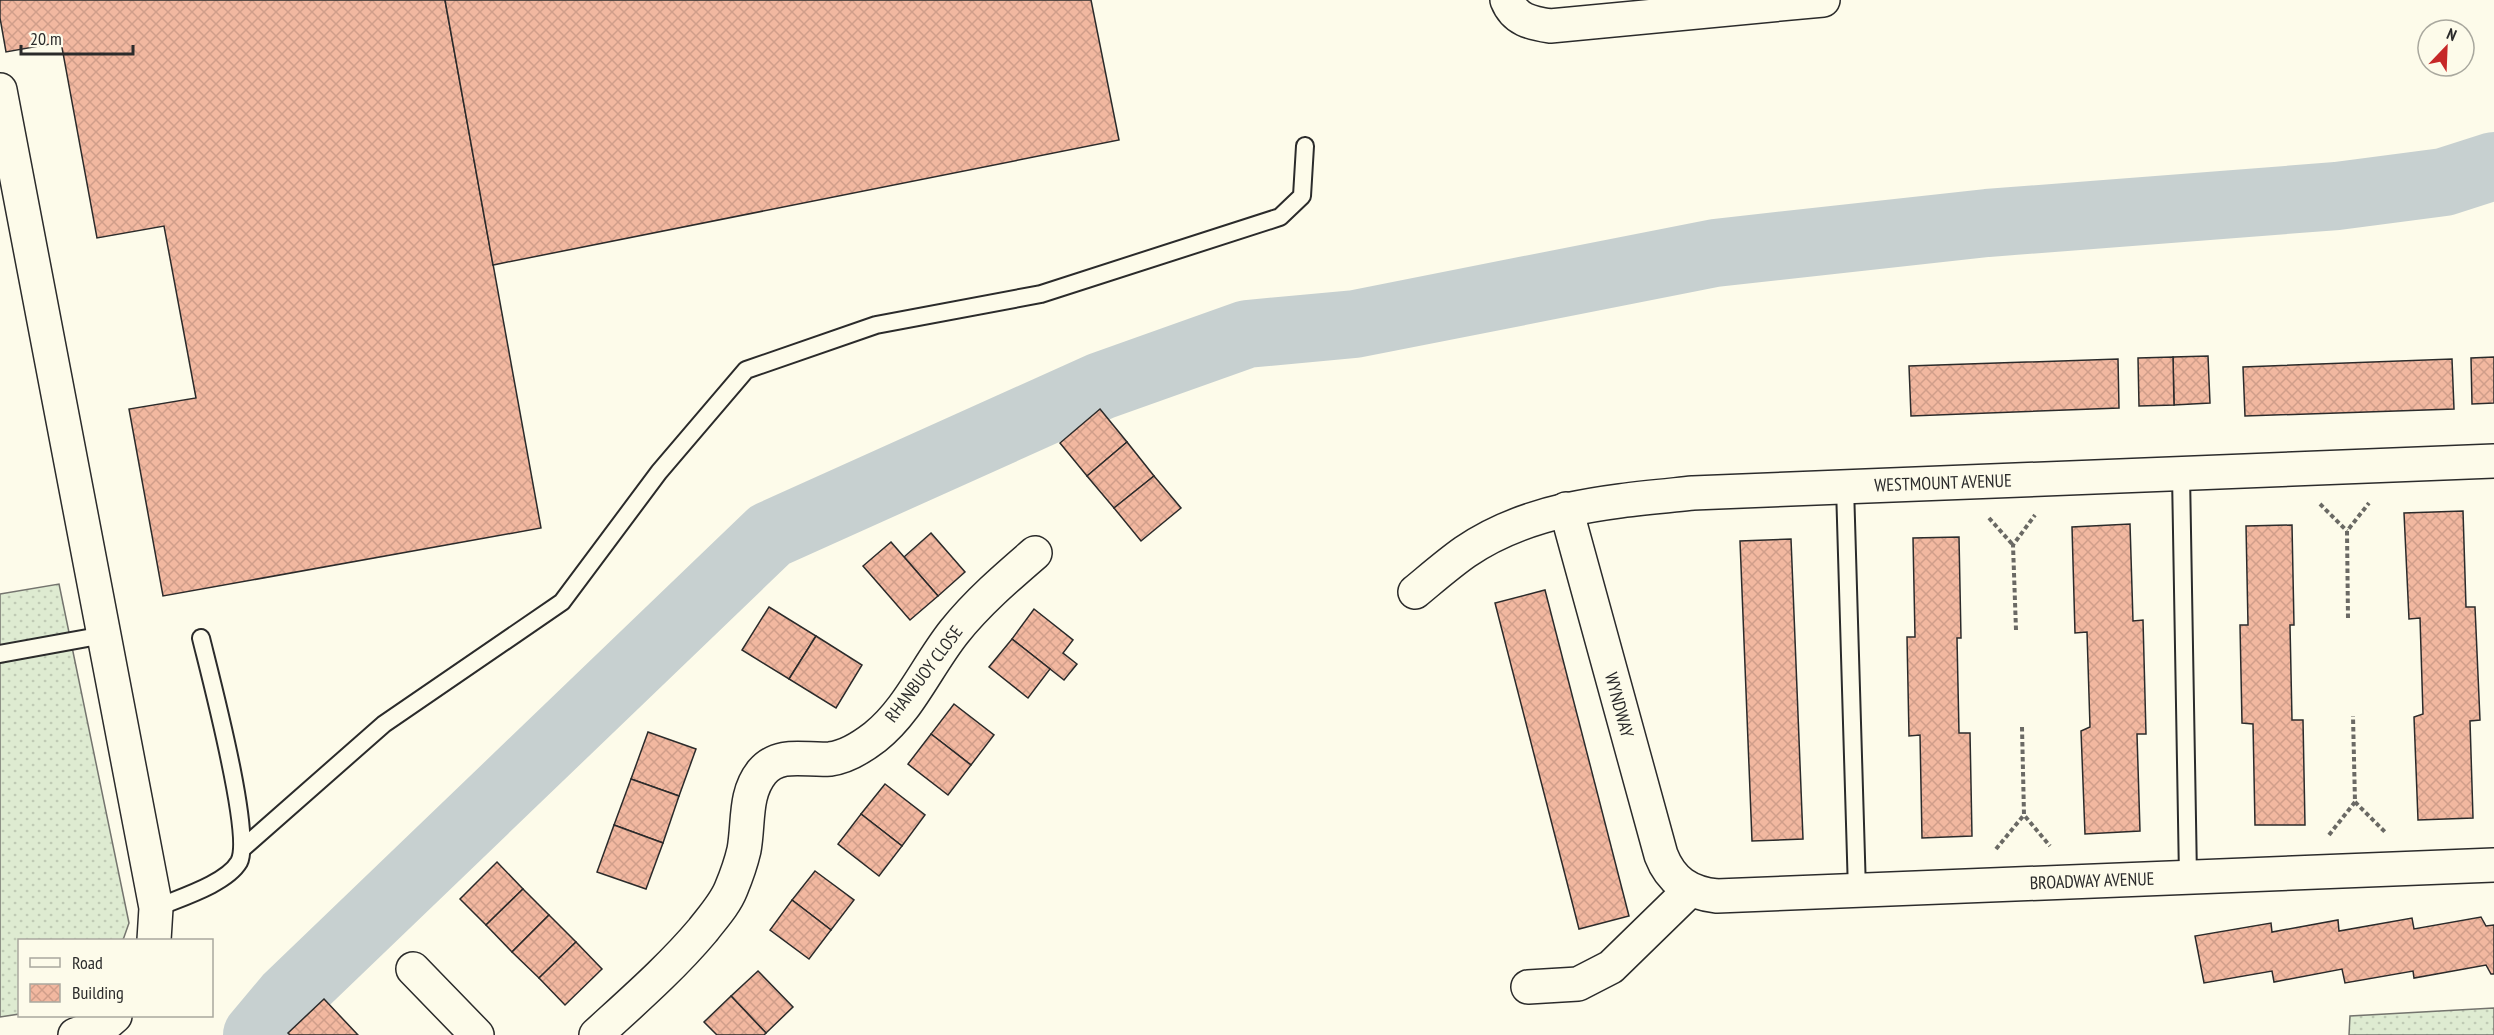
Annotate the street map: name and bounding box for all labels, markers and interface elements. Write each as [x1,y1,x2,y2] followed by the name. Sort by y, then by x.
[21,18,134,56] scale bar
[2416,18,2476,78] north arrow
[2444,23,2460,45] text: N
[30,27,62,50] text: 20 m
[1874,469,2012,496] street label: WESTMOUNT AVENUE
[880,621,967,727] street label: RHANBUOY CLOSE
[1600,670,1639,741] street label: WYNDWAY
[2029,867,2155,894] street label: BROADWAY AVENUE
[18,939,213,1017] legend
[72,951,103,974] text: Road
[72,981,124,1004] text: Building

